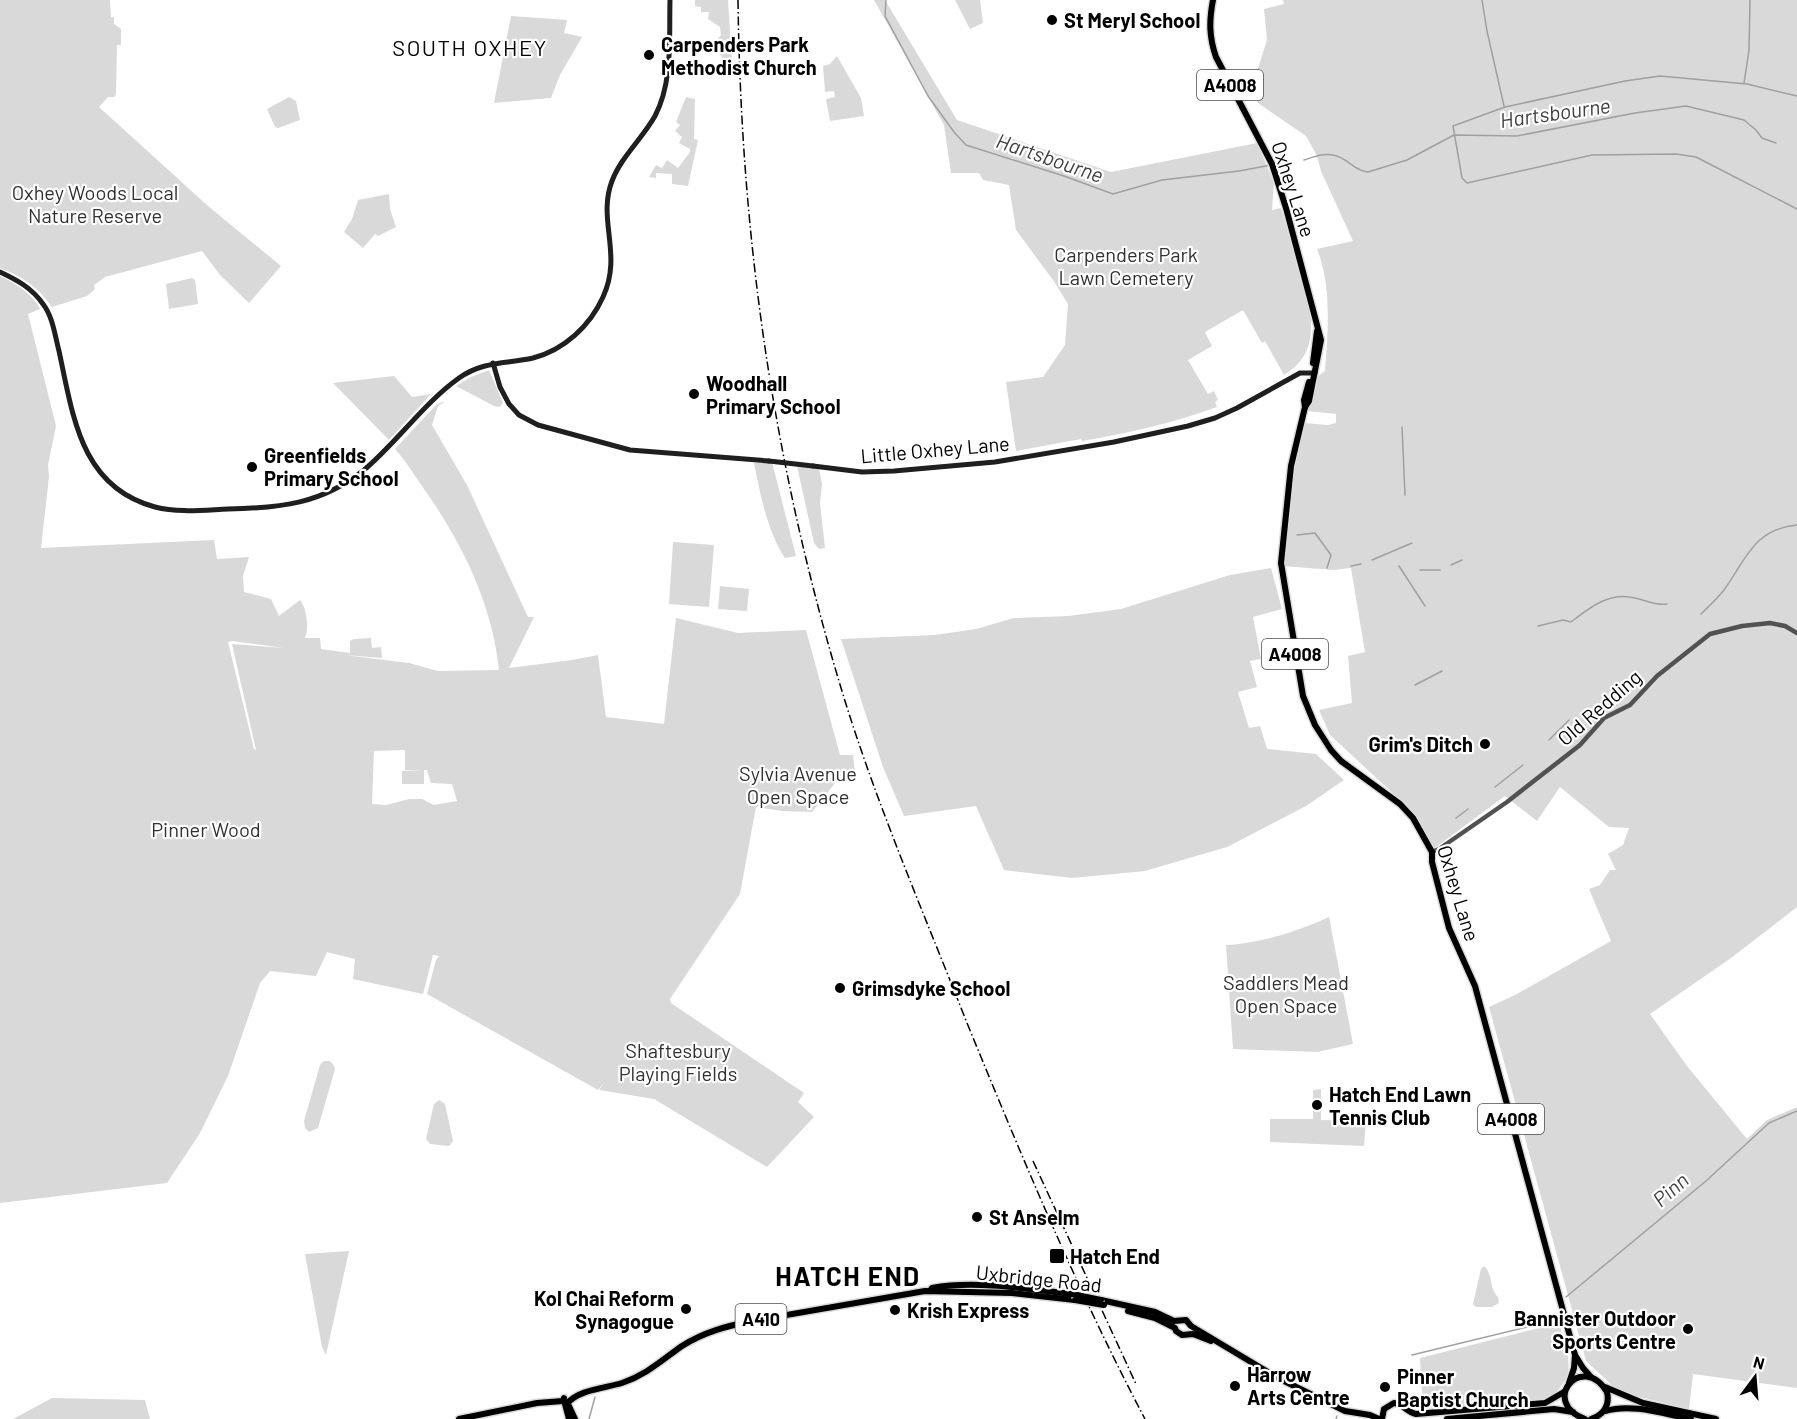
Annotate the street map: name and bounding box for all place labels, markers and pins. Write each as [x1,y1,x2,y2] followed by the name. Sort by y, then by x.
[1064,8,1200,32] place label: St Meryl School
[1045,13,1059,27] marker: St Meryl School
[661,32,817,79] place label: Carpenders Park Methodist Church
[642,48,656,62] marker: Carpenders Park Methodist Church
[706,371,841,418] place label: Woodhall Primary School
[687,387,701,401] marker: Woodhall Primary School
[264,443,399,490] place label: Greenfields Primary School
[245,460,259,474] marker: Greenfields Primary School
[1369,732,1473,756] place label: Grim's Ditch
[1478,737,1492,751] marker: Grim's Ditch
[852,976,1010,1000] place label: Grimsdyke School
[833,981,847,995] marker: Grimsdyke School
[1329,1082,1471,1129] place label: Hatch End Lawn Tennis Club
[1310,1098,1324,1112] marker: Hatch End Lawn Tennis Club
[989,1205,1079,1229] place label: St Anselm
[970,1210,984,1224] marker: St Anselm
[1070,1244,1160,1268] place label: Hatch End
[1048,1247,1066,1265] marker: Hatch End
[534,1286,674,1333] place label: Kol Chai Reform Synagogue
[907,1298,1029,1322] place label: Krish Express
[679,1302,693,1316] marker: Kol Chai Reform Synagogue
[888,1303,902,1317] marker: Krish Express
[1514,1306,1676,1353] place label: Bannister Outdoor Sports Centre
[1681,1322,1695,1336] marker: Bannister Outdoor Sports Centre
[1247,1362,1350,1409] place label: Harrow Arts Centre
[1397,1364,1529,1411] place label: Pinner Baptist Church
[1228,1379,1242,1393] marker: Harrow Arts Centre
[1378,1380,1392,1394] marker: Pinner Baptist Church

